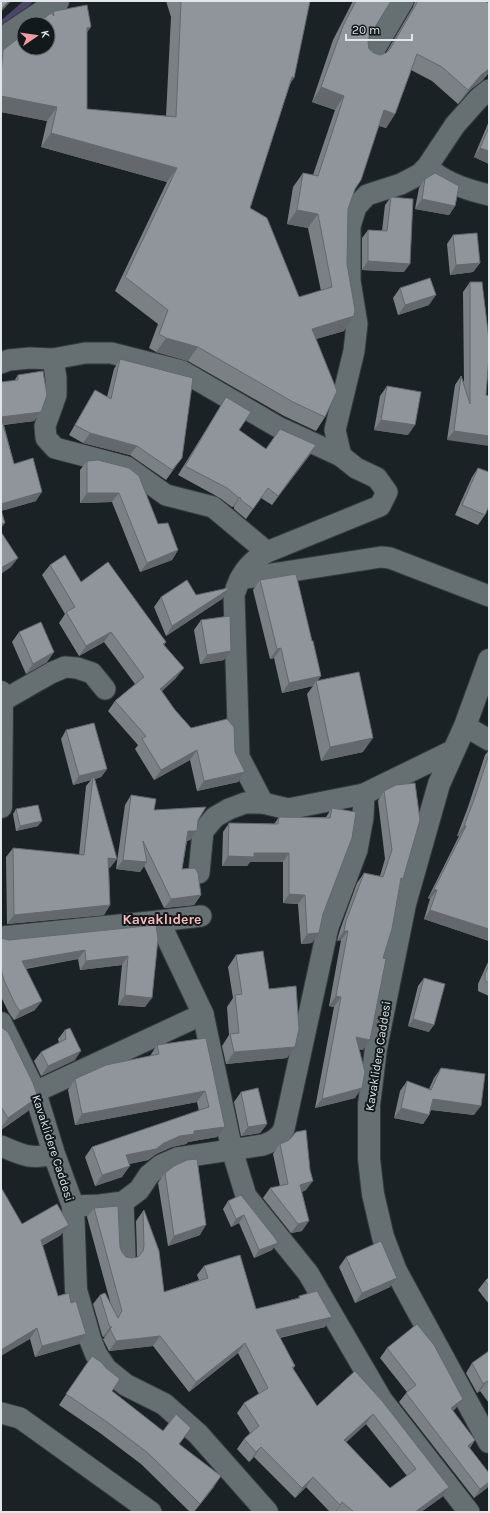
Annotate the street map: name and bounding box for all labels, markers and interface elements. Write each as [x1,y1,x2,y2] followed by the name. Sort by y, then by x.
[16,16,56,56] north arrow
[346,16,412,42] scale bar
[352,23,380,37] text: 20 m
[38,29,53,40] text: K
[123,911,201,928] district label: Kavaklıdere
[362,1000,394,1112] street label: Kavaklidere Caddesi
[29,1093,77,1203] street label: Kavaklidere Caddesi

